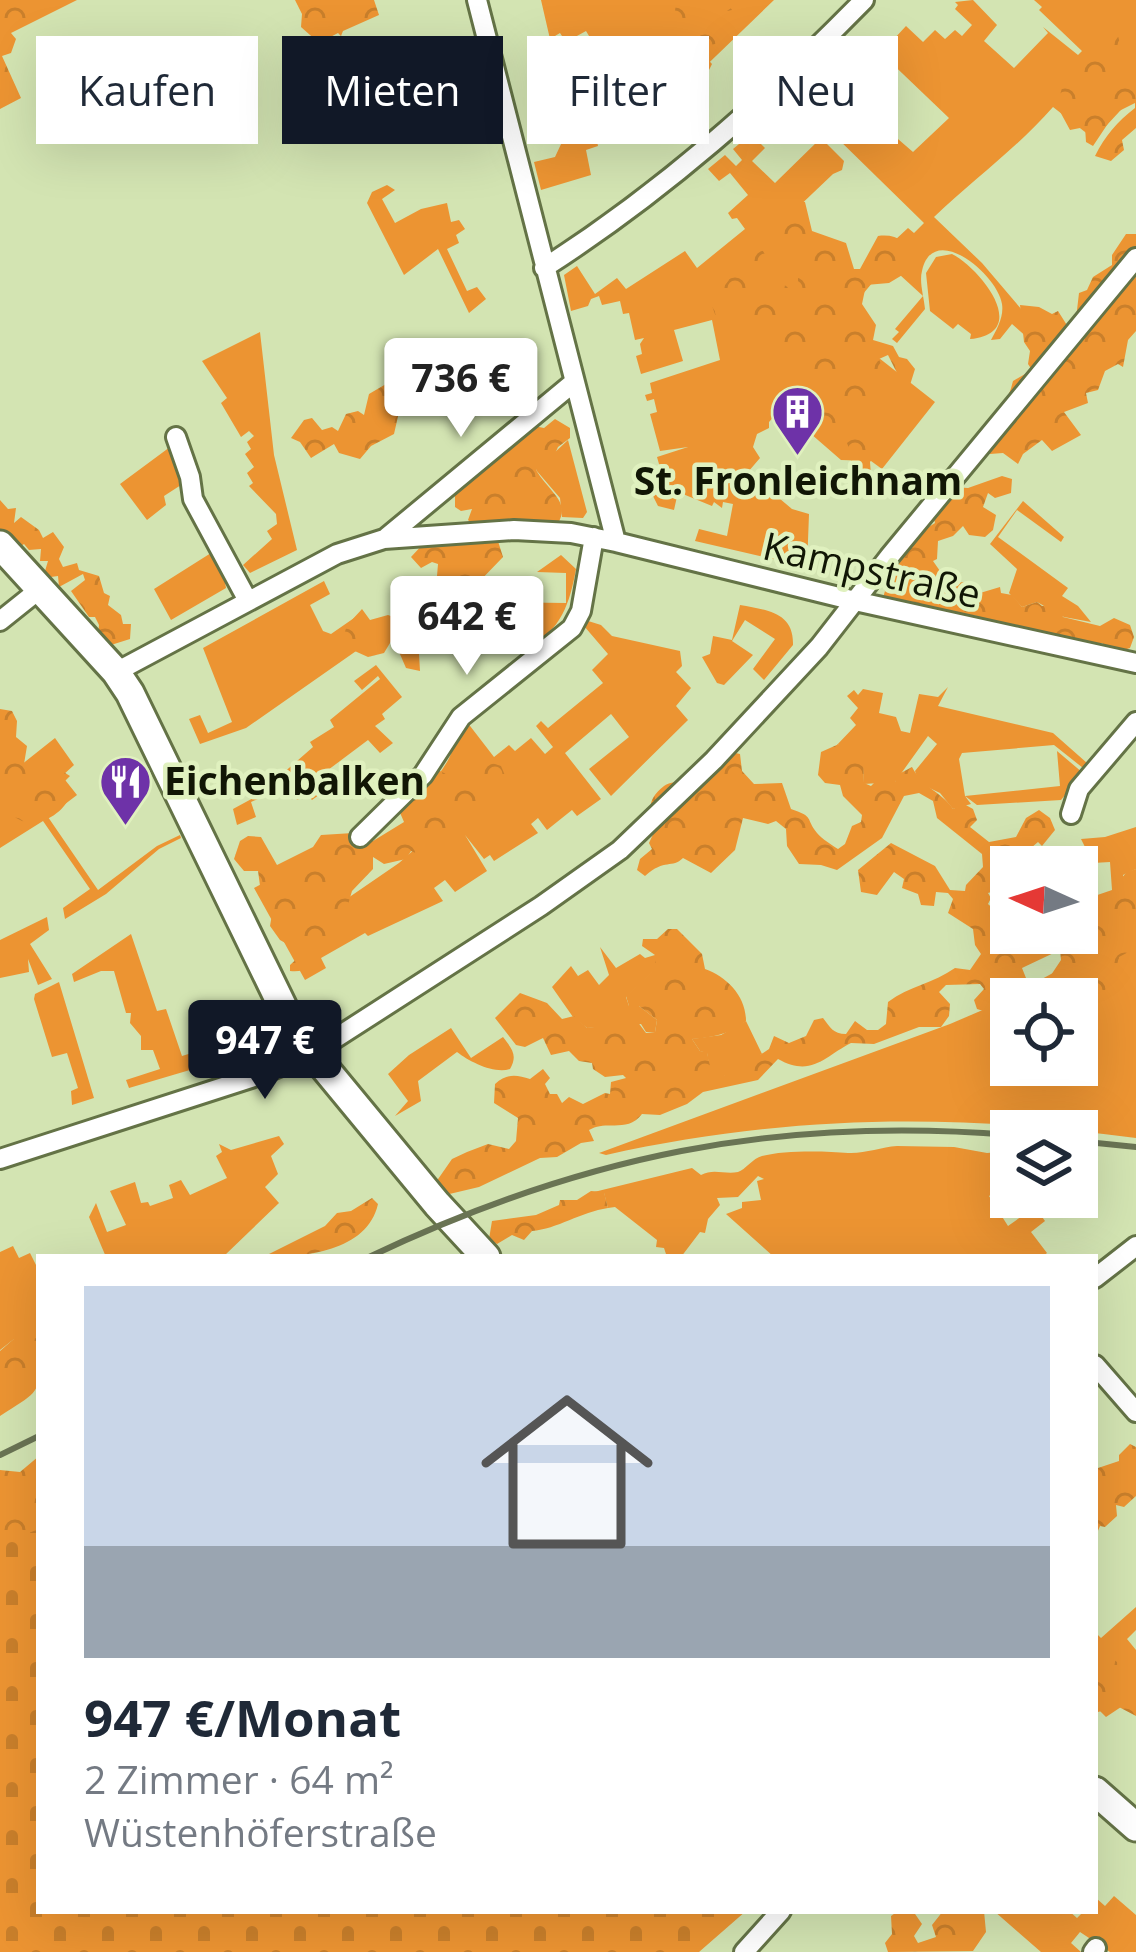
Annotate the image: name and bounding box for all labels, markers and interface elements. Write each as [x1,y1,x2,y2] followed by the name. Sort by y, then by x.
[36,36,258,144] chip: Kaufen
[282,36,503,144] chip: Mieten
[527,36,709,144] chip: Filter
[733,36,898,144] chip: Neu
[377,338,545,440] pin: 736 €
[411,350,511,403] text: 736 €
[770,383,826,457] building icon: St. Fronleichnam
[634,453,962,506] place label: St. Fronleichnam
[758,518,986,619] street label: Kampstraße
[383,576,551,678] pin: 642 €
[417,588,517,641] text: 642 €
[97,753,153,827] restaurant icon: Eichenbalken
[164,753,425,806] place label: Eichenbalken
[990,846,1098,954] north arrow
[990,846,1098,1218] map controls
[990,978,1098,1086] button: locate
[181,1000,349,1102] pin: 947 €
[215,1012,315,1065] text: 947 €
[990,1110,1098,1218] button: layers
[459,1364,675,1580] icon: home
[84,1682,401,1752] text: 947 €/Monat
[84,1752,394,1805] text: 2 Zimmer · 64 m²
[84,1805,437,1858] text: Wüstenhöferstraße

